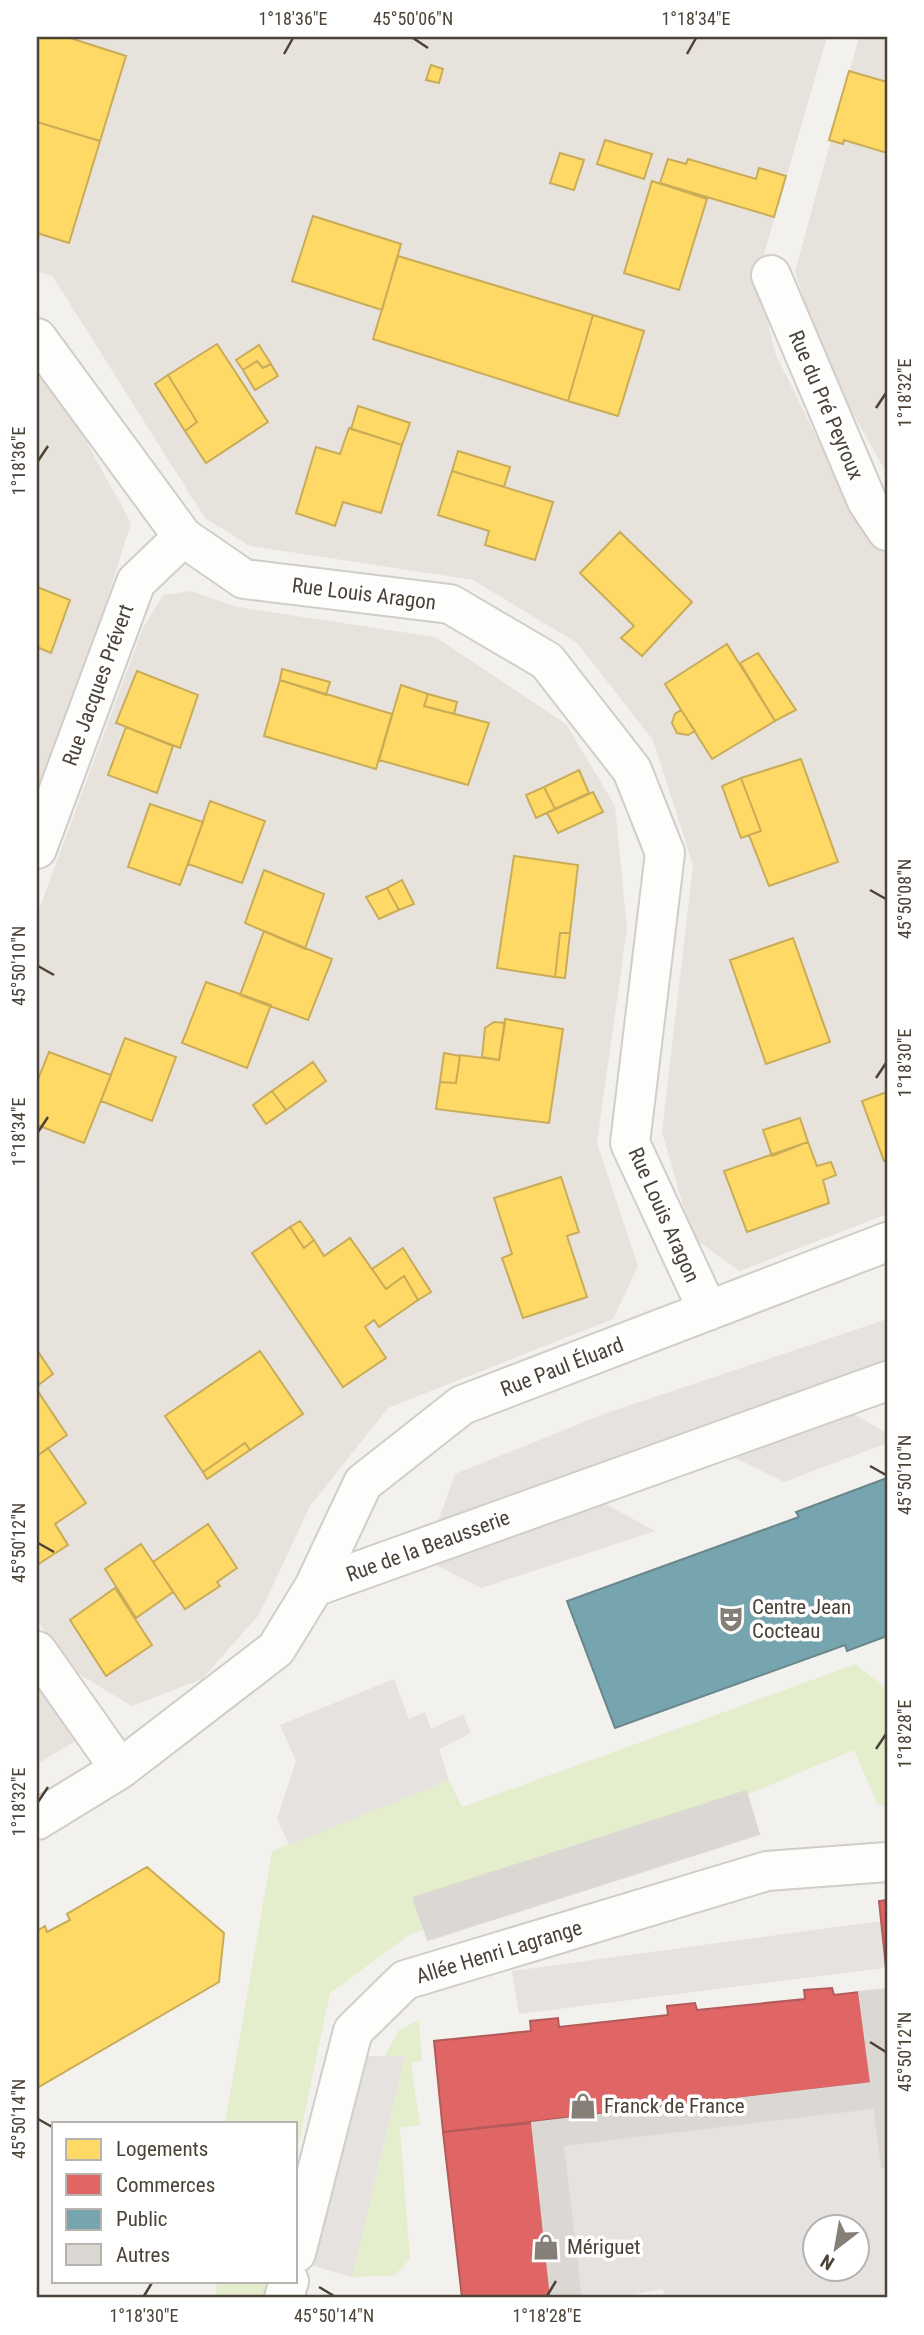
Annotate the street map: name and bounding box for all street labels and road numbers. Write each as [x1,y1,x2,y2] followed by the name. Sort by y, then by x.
[784,327,868,483] street label: Rue du Pré Peyroux
[291,573,437,615] street label: Rue Louis Aragon
[58,601,138,769] street label: Rue Jacques Prévert
[624,1144,704,1286] street label: Rue Louis Aragon
[497,1333,627,1401] street label: Rue Paul Éluard
[343,1505,513,1587] street label: Rue de la Beausserie
[413,1915,585,1989] street label: Allée Henri Lagrange

